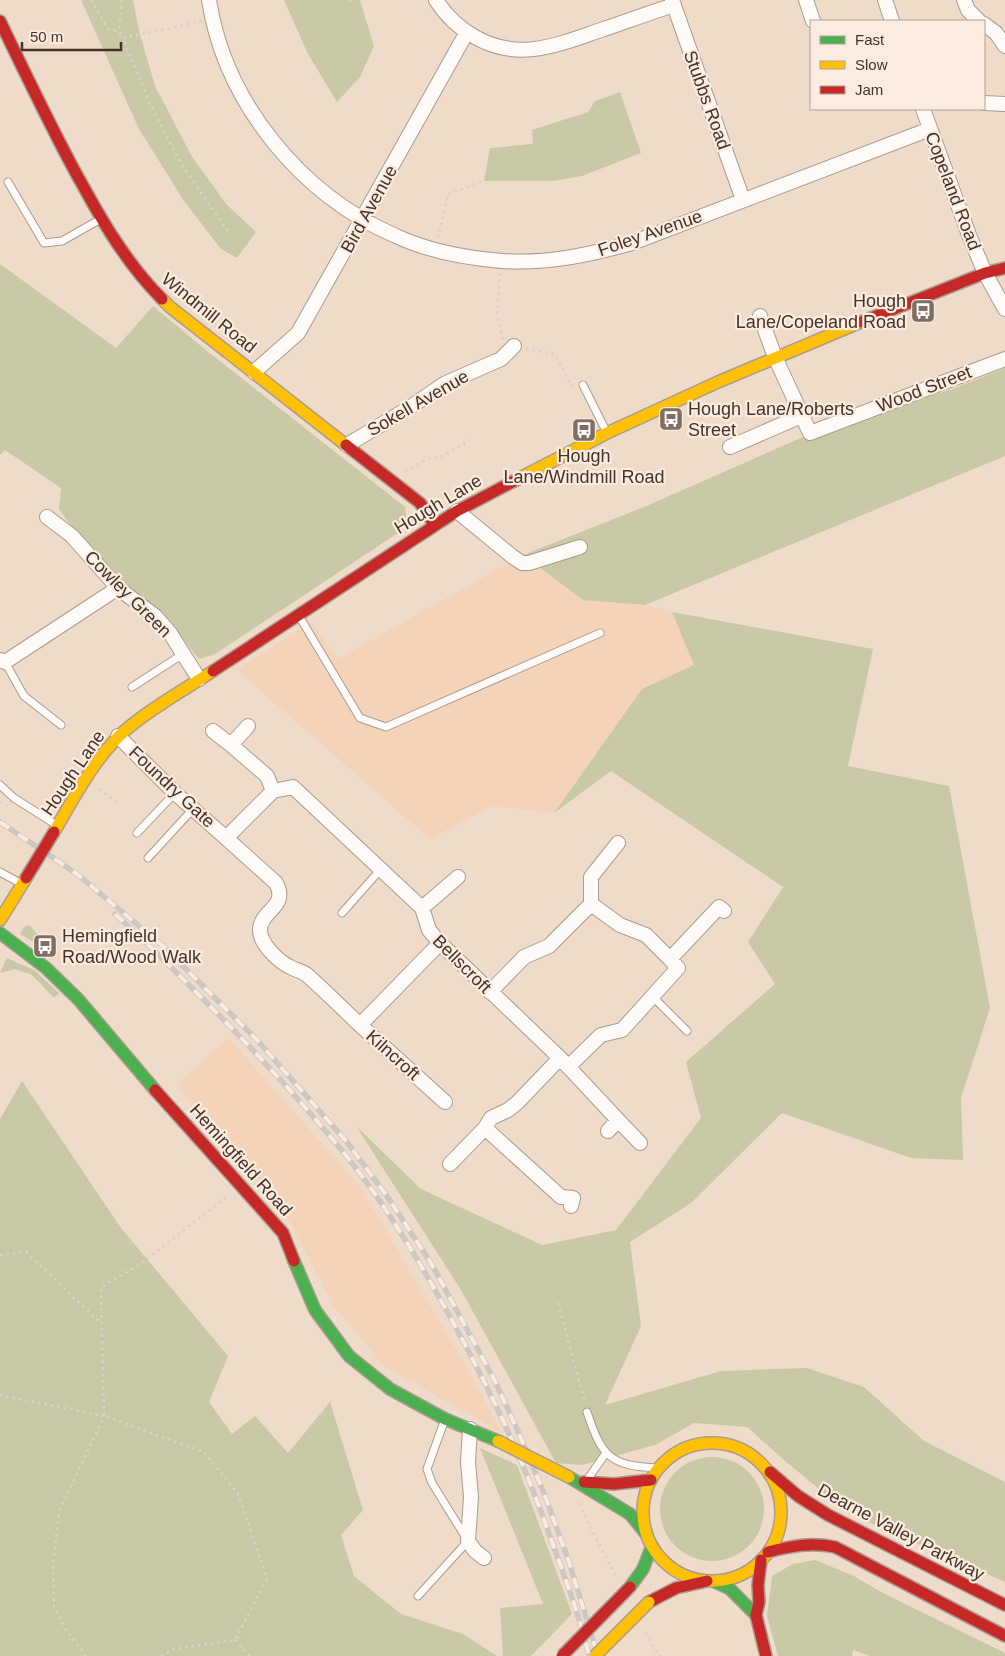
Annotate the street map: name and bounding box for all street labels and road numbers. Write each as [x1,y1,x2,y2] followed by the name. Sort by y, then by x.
[680,48,734,152] street label: Stubbs Road
[921,129,985,253] street label: Copeland Road
[337,162,401,256] street label: Bird Avenue
[595,206,705,260] street label: Foley Avenue
[158,269,260,357] street label: Windmill Road
[874,362,974,416] street label: Wood Street
[364,366,472,440] street label: Sokell Avenue
[391,470,485,538] street label: Hough Lane
[81,547,175,641] street label: Cowley Green
[37,727,109,819] street label: Hough Lane
[125,742,219,832] street label: Foundry Gate
[429,931,495,997] street label: Bellscroft
[362,1026,424,1084] street label: Kilncroft
[186,1100,296,1220] street label: Hemingfield Road
[814,1480,988,1584] street label: Dearne Valley Parkway

